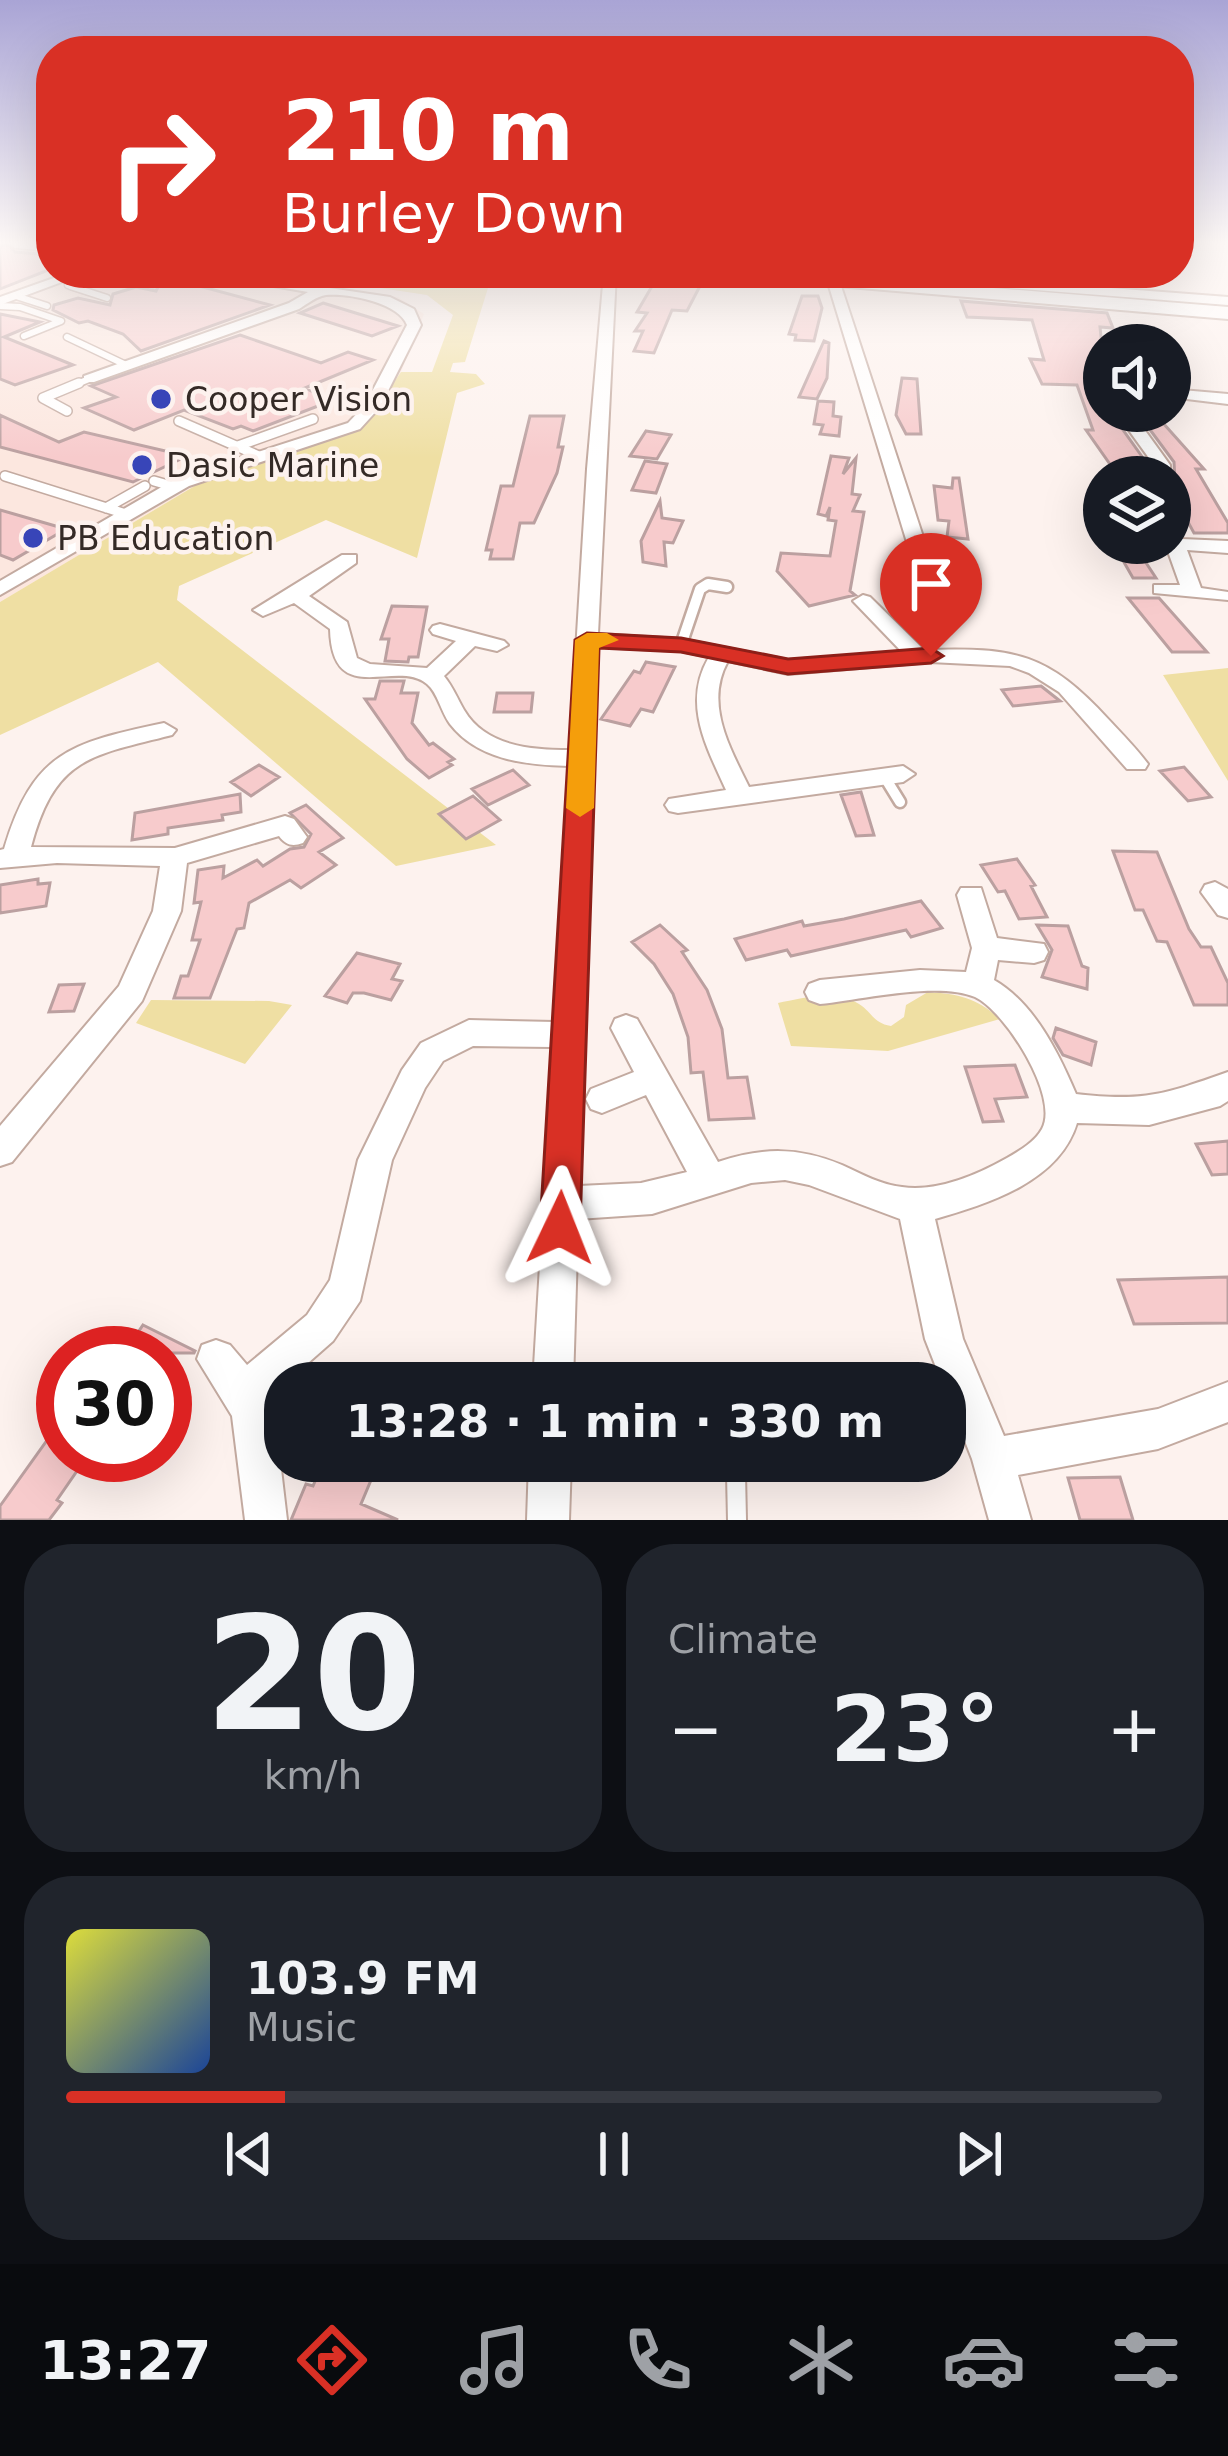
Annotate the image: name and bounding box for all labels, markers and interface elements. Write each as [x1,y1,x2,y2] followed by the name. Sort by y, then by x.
[282,82,574,180] text: 210 m
[84,84,240,240] icon: right
[282,182,626,245] text: Burley Down
[1083,324,1191,564] map controls
[1083,324,1191,432] button: sound
[185,380,412,419] place label: Cooper Vision
[148,386,174,412] marker: Cooper Vision
[166,446,379,485] place label: Dasic Marine
[129,452,155,478] marker: Dasic Marine
[1083,456,1191,564] button: layers
[57,519,274,558] place label: PB Education
[20,525,46,551] marker: PB Education
[880,533,982,656] pin
[898,551,964,617] icon: arrive
[497,1165,623,1291] position arrow
[36,1326,192,1482] speed limit sign: 30
[346,1395,884,1448] text: 13:28 · 1 min · 330 m
[204,1584,422,1766] text: 20
[668,1617,818,1662] text: Climate
[830,1677,1000,1782] text: 23°
[668,1691,723,1768] text: −
[1107,1691,1162,1768] text: +
[264,1753,362,1798] text: km/h
[246,1952,480,2005] text: 103.9 FM
[246,2005,357,2050] text: Music
[216,2121,282,2187] icon: previous
[581,2121,647,2187] icon: pause
[946,2121,1012,2187] icon: next
[290,2318,374,2402] icon: directions
[453,2318,537,2402] icon: music
[616,2318,700,2402] icon: phone
[779,2318,863,2402] icon: climate
[942,2318,1026,2402] icon: car
[1104,2318,1188,2402] icon: filters
[39,2329,211,2392] text: 13:27

